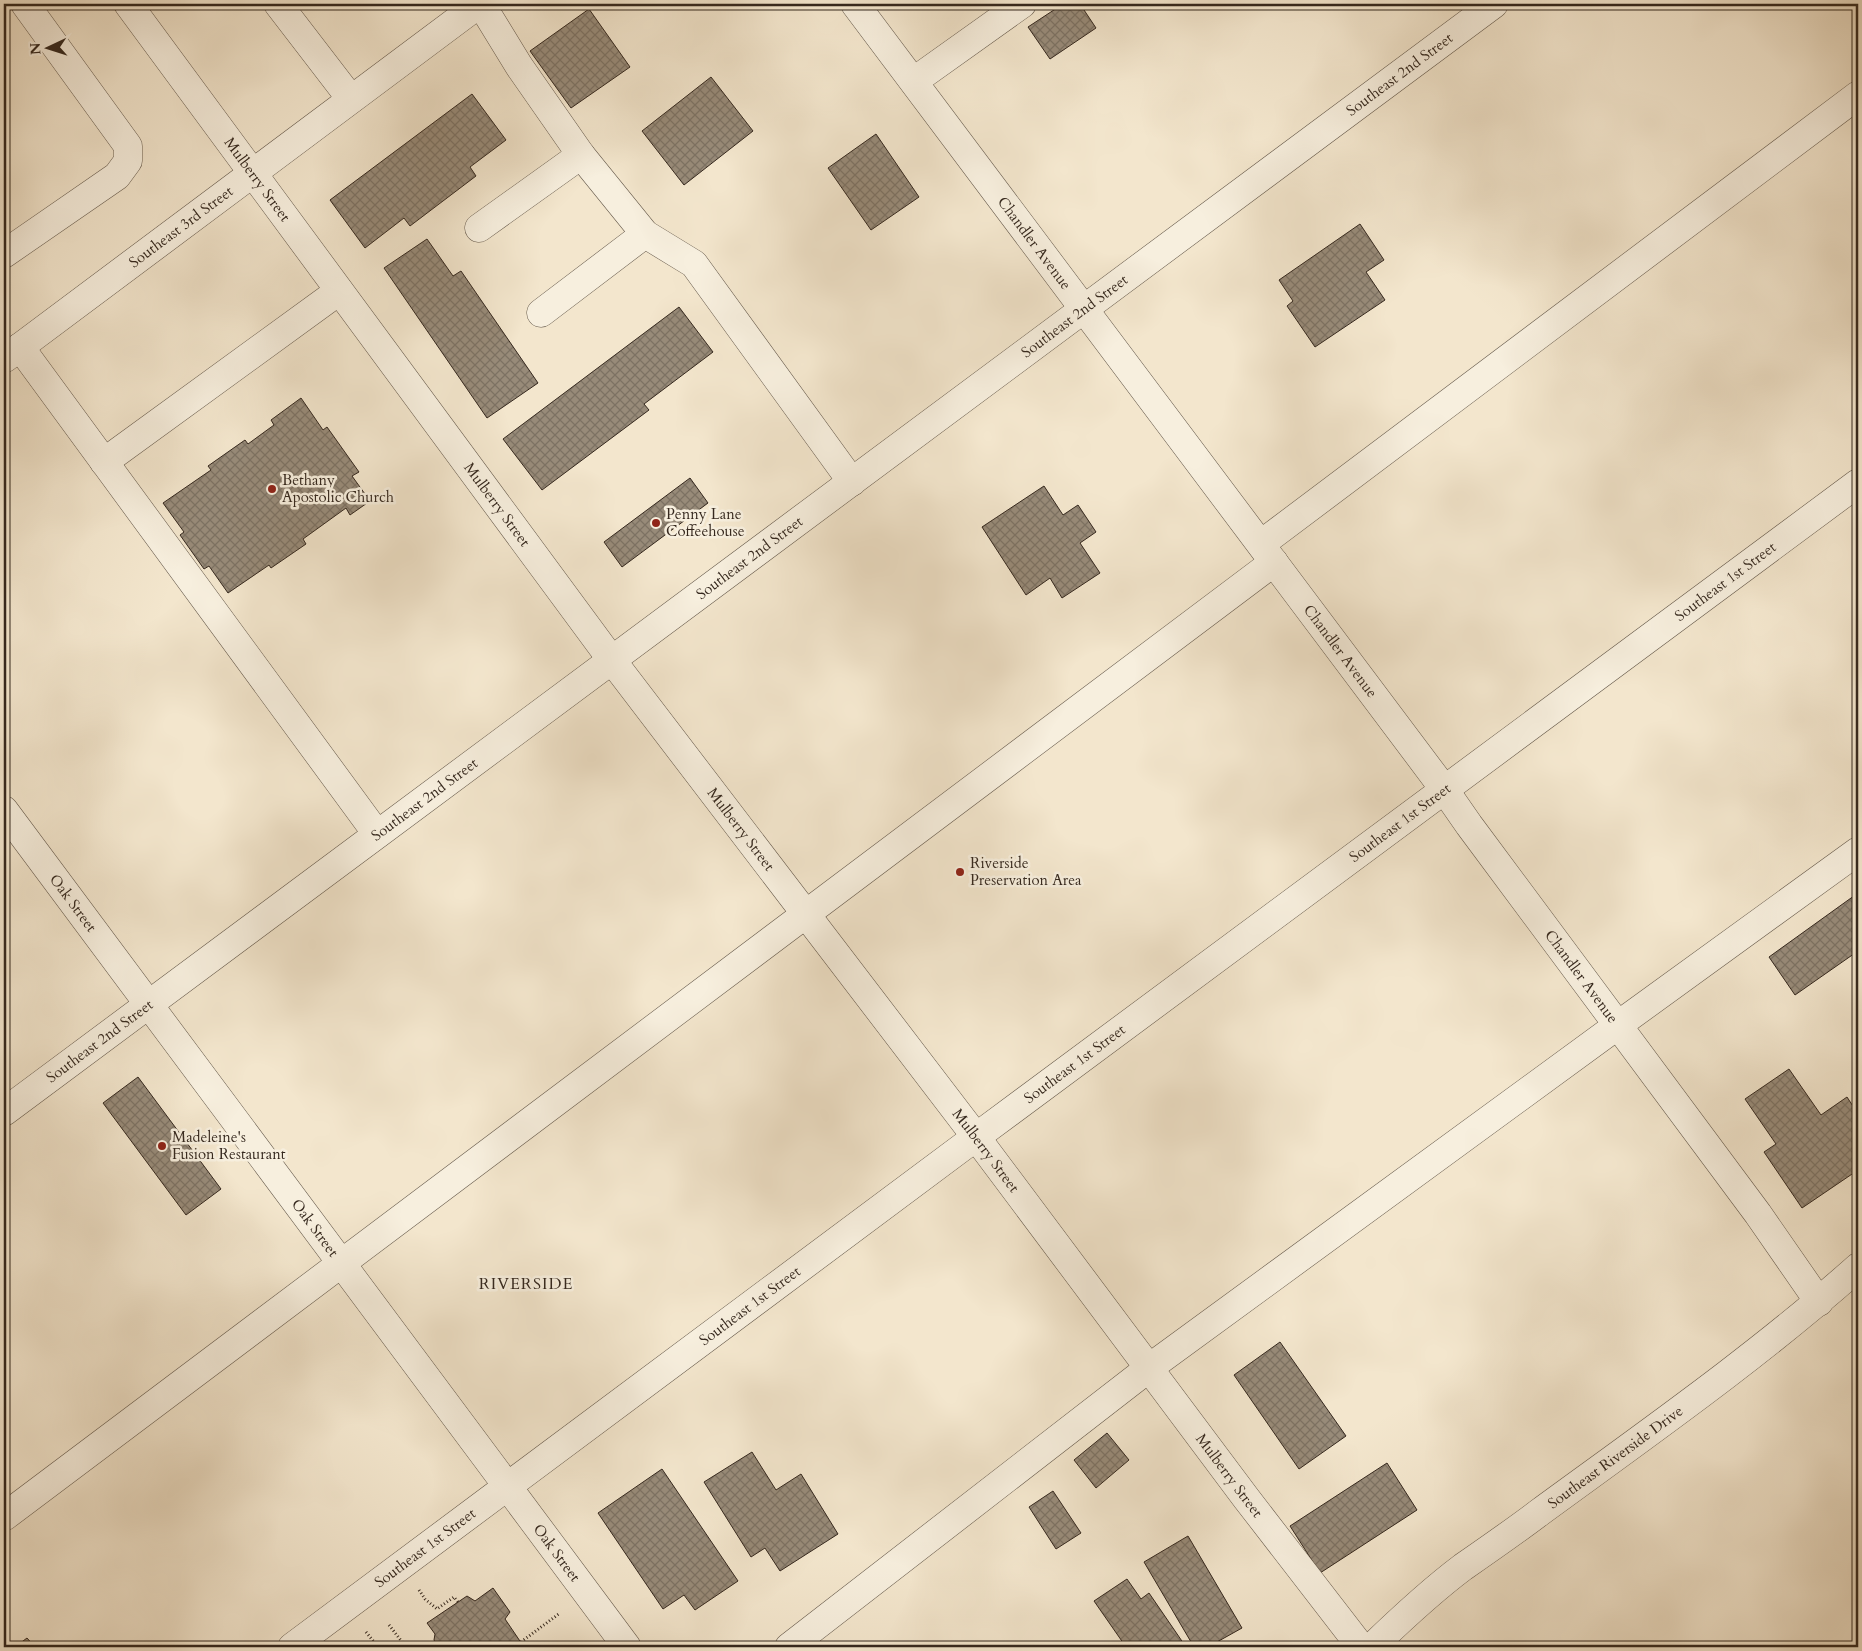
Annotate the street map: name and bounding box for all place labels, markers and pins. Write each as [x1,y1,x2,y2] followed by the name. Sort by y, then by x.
[282,470,395,507] place label: Bethany Apostolic Church
[266,483,278,495] marker: Bethany Apostolic Church
[666,504,745,541] place label: Penny Lane Coffeehouse
[650,517,662,529] marker: Penny Lane Coffeehouse
[970,853,1082,890] place label: Riverside Preservation Area
[954,866,966,878] marker: Riverside Preservation Area
[172,1127,286,1164] place label: Madeleine's Fusion Restaurant
[156,1140,168,1152] marker: Madeleine's Fusion Restaurant

